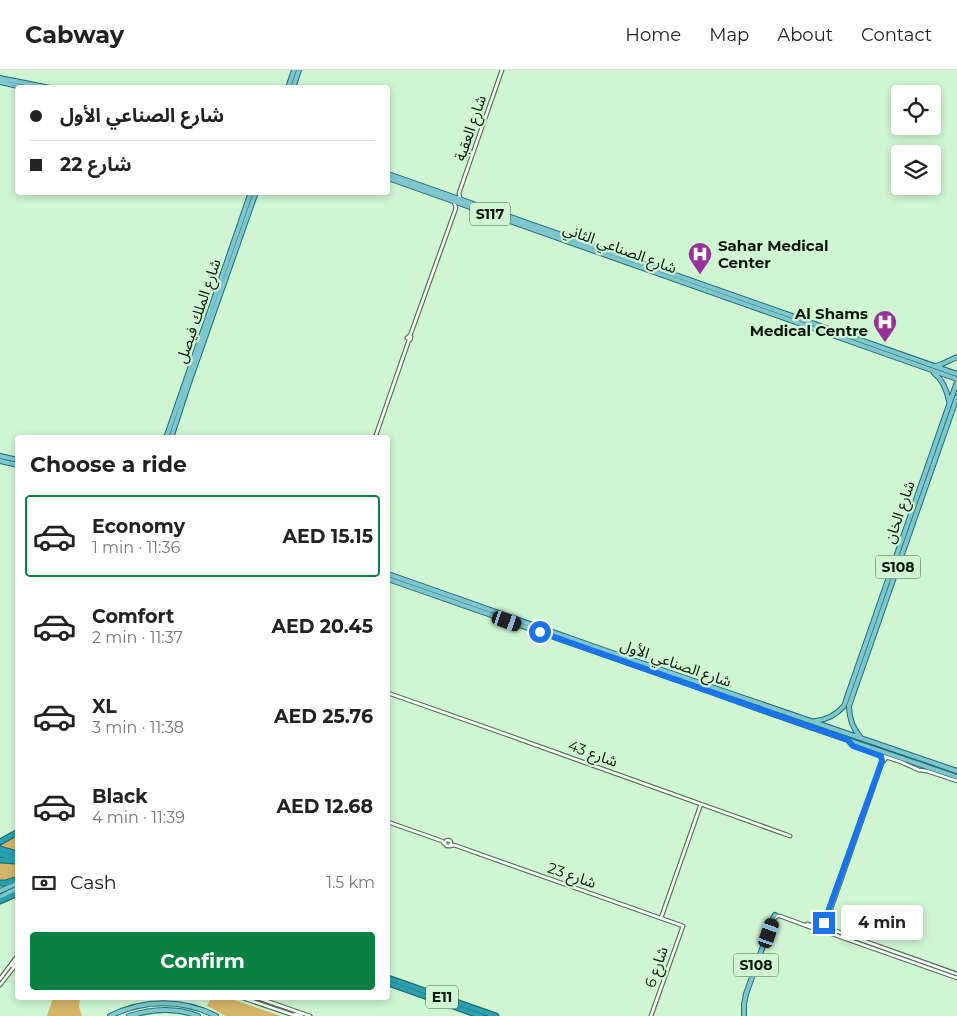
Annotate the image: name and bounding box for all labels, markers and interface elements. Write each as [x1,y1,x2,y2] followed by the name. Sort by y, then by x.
[25,20,124,49] text: Cabway
[625,24,681,46] text: Home
[709,24,749,46] text: Map
[777,24,833,46] text: About
[861,24,932,46] text: Contact
[891,85,941,195] map controls
[891,85,941,135] button: locate
[450,92,493,164] street label: شارع العقبة
[60,104,224,127] text: شارع الصناعي الأول
[891,145,941,195] button: layers
[60,153,131,176] text: شارع 22
[470,202,510,226] road number: S117
[560,219,680,280] street label: شارع الصناعي الثاني
[718,236,828,272] place label: Sahar Medical Center
[687,241,713,275] hospital icon: Sahar Medical Center
[171,256,228,367] street label: شارع الملك فيصل
[750,304,868,340] place label: Al Shams Medical Centre
[872,309,898,343] hospital icon: Al Shams Medical Centre
[30,451,187,478] text: Choose a ride
[879,478,921,547] street label: شارع الخان
[32,514,77,559] icon: car
[92,515,185,538] text: Economy
[282,525,373,548] text: AED 15.15
[92,538,180,557] text: 1 min · 11:36
[876,556,920,578] road number: S108
[32,604,77,649] icon: car
[92,605,174,628] text: Comfort
[490,609,523,633] car
[271,615,373,638] text: AED 20.45
[529,621,551,643] route start
[92,628,183,647] text: 2 min · 11:37
[617,635,734,694] street label: شارع الصناعي الأول
[32,694,77,739] icon: car
[92,695,117,718] text: XL
[274,705,373,728] text: AED 25.76
[92,718,184,737] text: 3 min · 11:38
[565,735,621,774] street label: شارع 43
[32,784,77,829] icon: car
[92,785,148,808] text: Black
[276,795,373,818] text: AED 12.68
[92,808,185,827] text: 4 min · 11:39
[544,858,599,895] street label: شارع 23
[30,869,58,897] icon: cash
[70,871,117,894] text: Cash
[326,873,375,892] text: 1.5 km
[842,906,924,940] callout: 4 min
[813,912,835,934] route end
[858,913,906,932] text: 4 min
[757,916,780,950] car
[30,932,375,990] button: Confirm
[640,944,675,991] street label: شارع 6
[734,954,778,976] road number: S108
[426,986,458,1009] road number: E11

